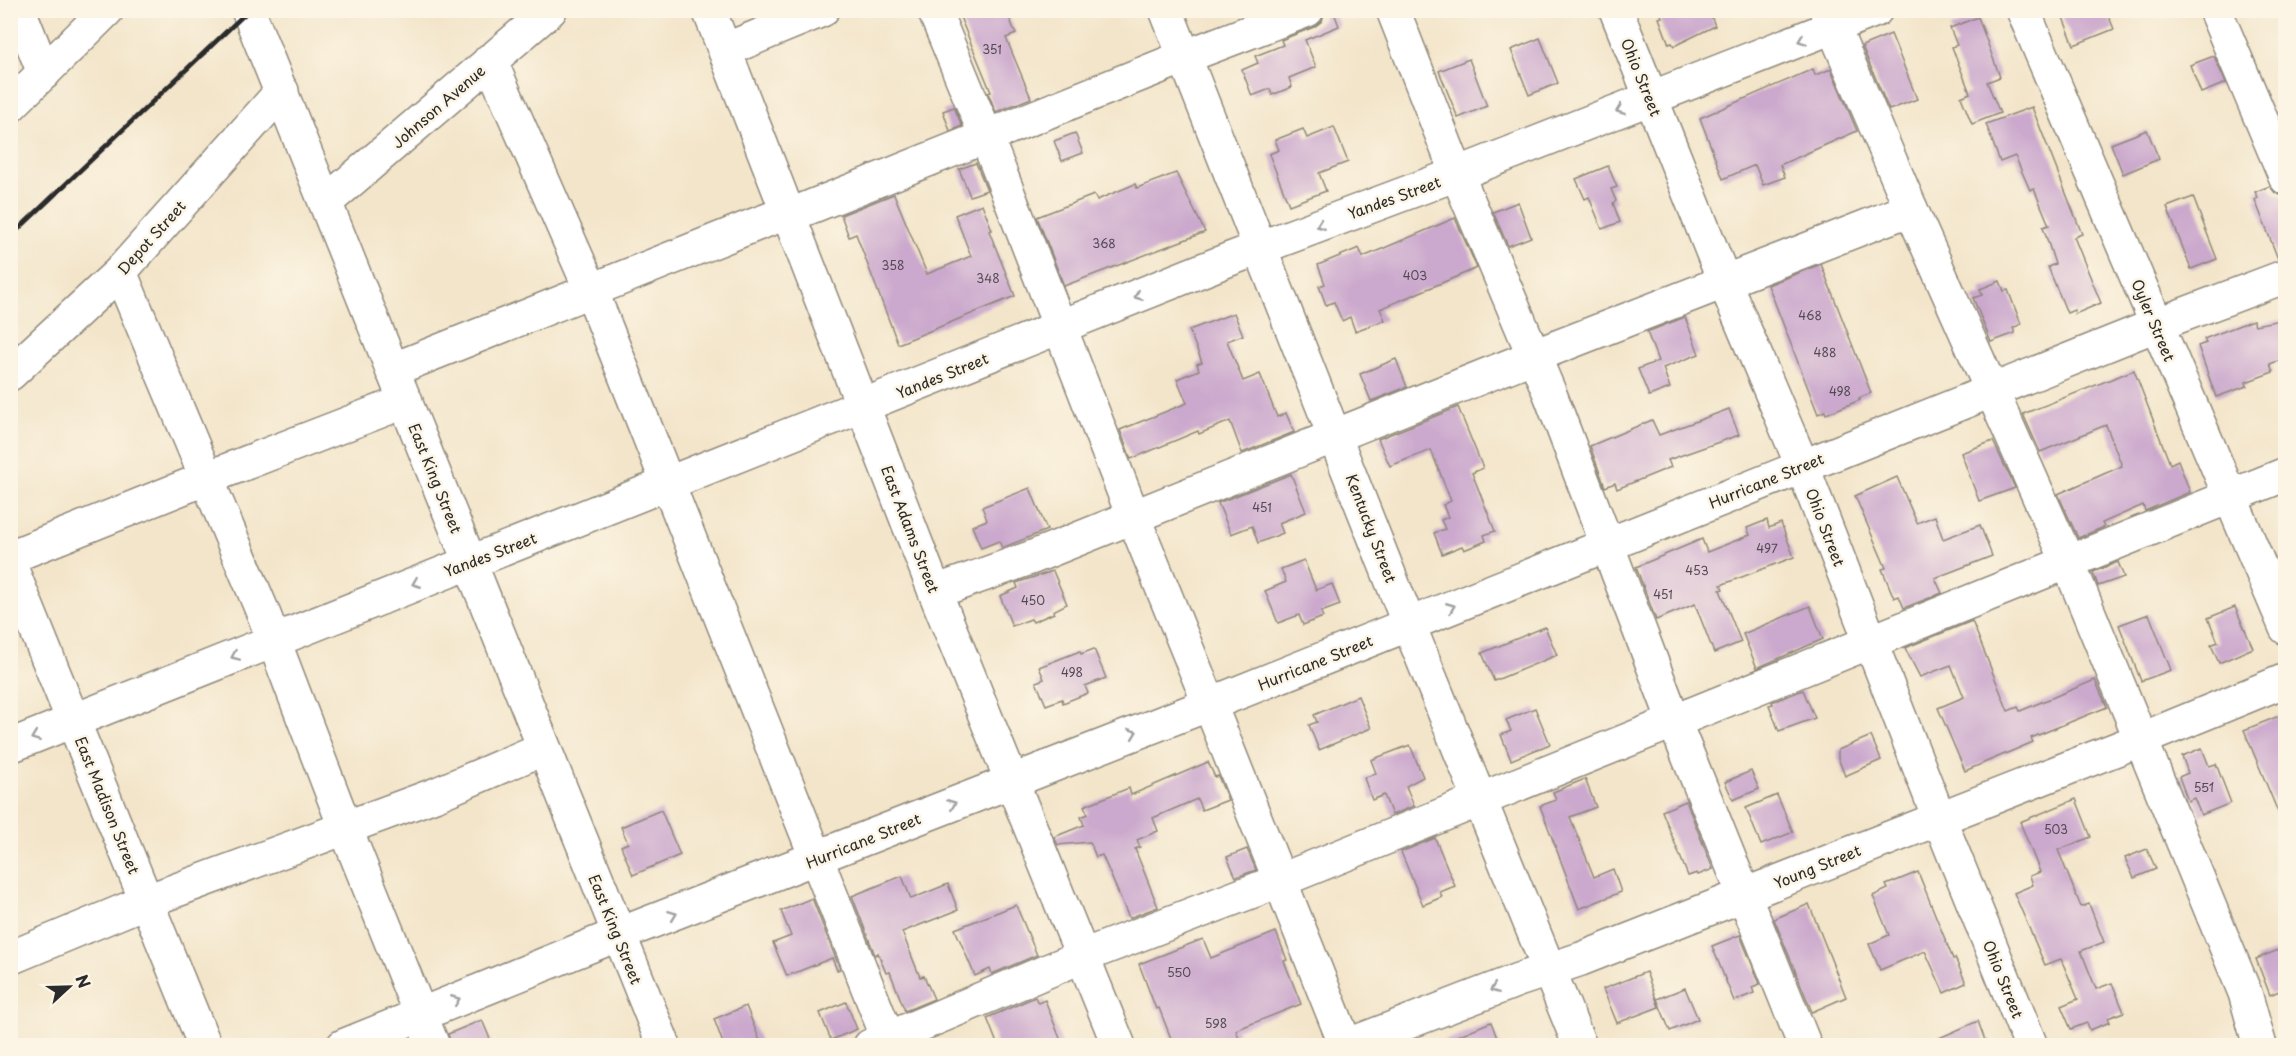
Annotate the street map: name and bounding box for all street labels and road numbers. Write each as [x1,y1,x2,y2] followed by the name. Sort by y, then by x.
[1616,35,1668,119] street label: Ohio Street
[386,59,490,153] street label: Johnson Avenue
[1344,170,1444,224] street label: Yandes Street
[111,195,191,279] street label: Depot Street
[2126,275,2182,365] street label: Oyler Street
[892,346,992,404] street label: Yandes Street
[403,419,469,537] street label: East King Street
[1705,446,1827,514] street label: Hurricane Street
[876,462,946,596] street label: East Adams Street
[1341,470,1403,586] street label: Kentucky Street
[1801,484,1851,570] street label: Ohio Street
[440,526,540,582] street label: Yandes Street
[1254,628,1376,696] street label: Hurricane Street
[70,733,146,877] street label: East Madison Street
[802,806,924,874] street label: Hurricane Street
[1770,838,1864,894] street label: Young Street
[583,870,649,988] street label: East King Street
[1978,937,2030,1021] street label: Ohio Street

